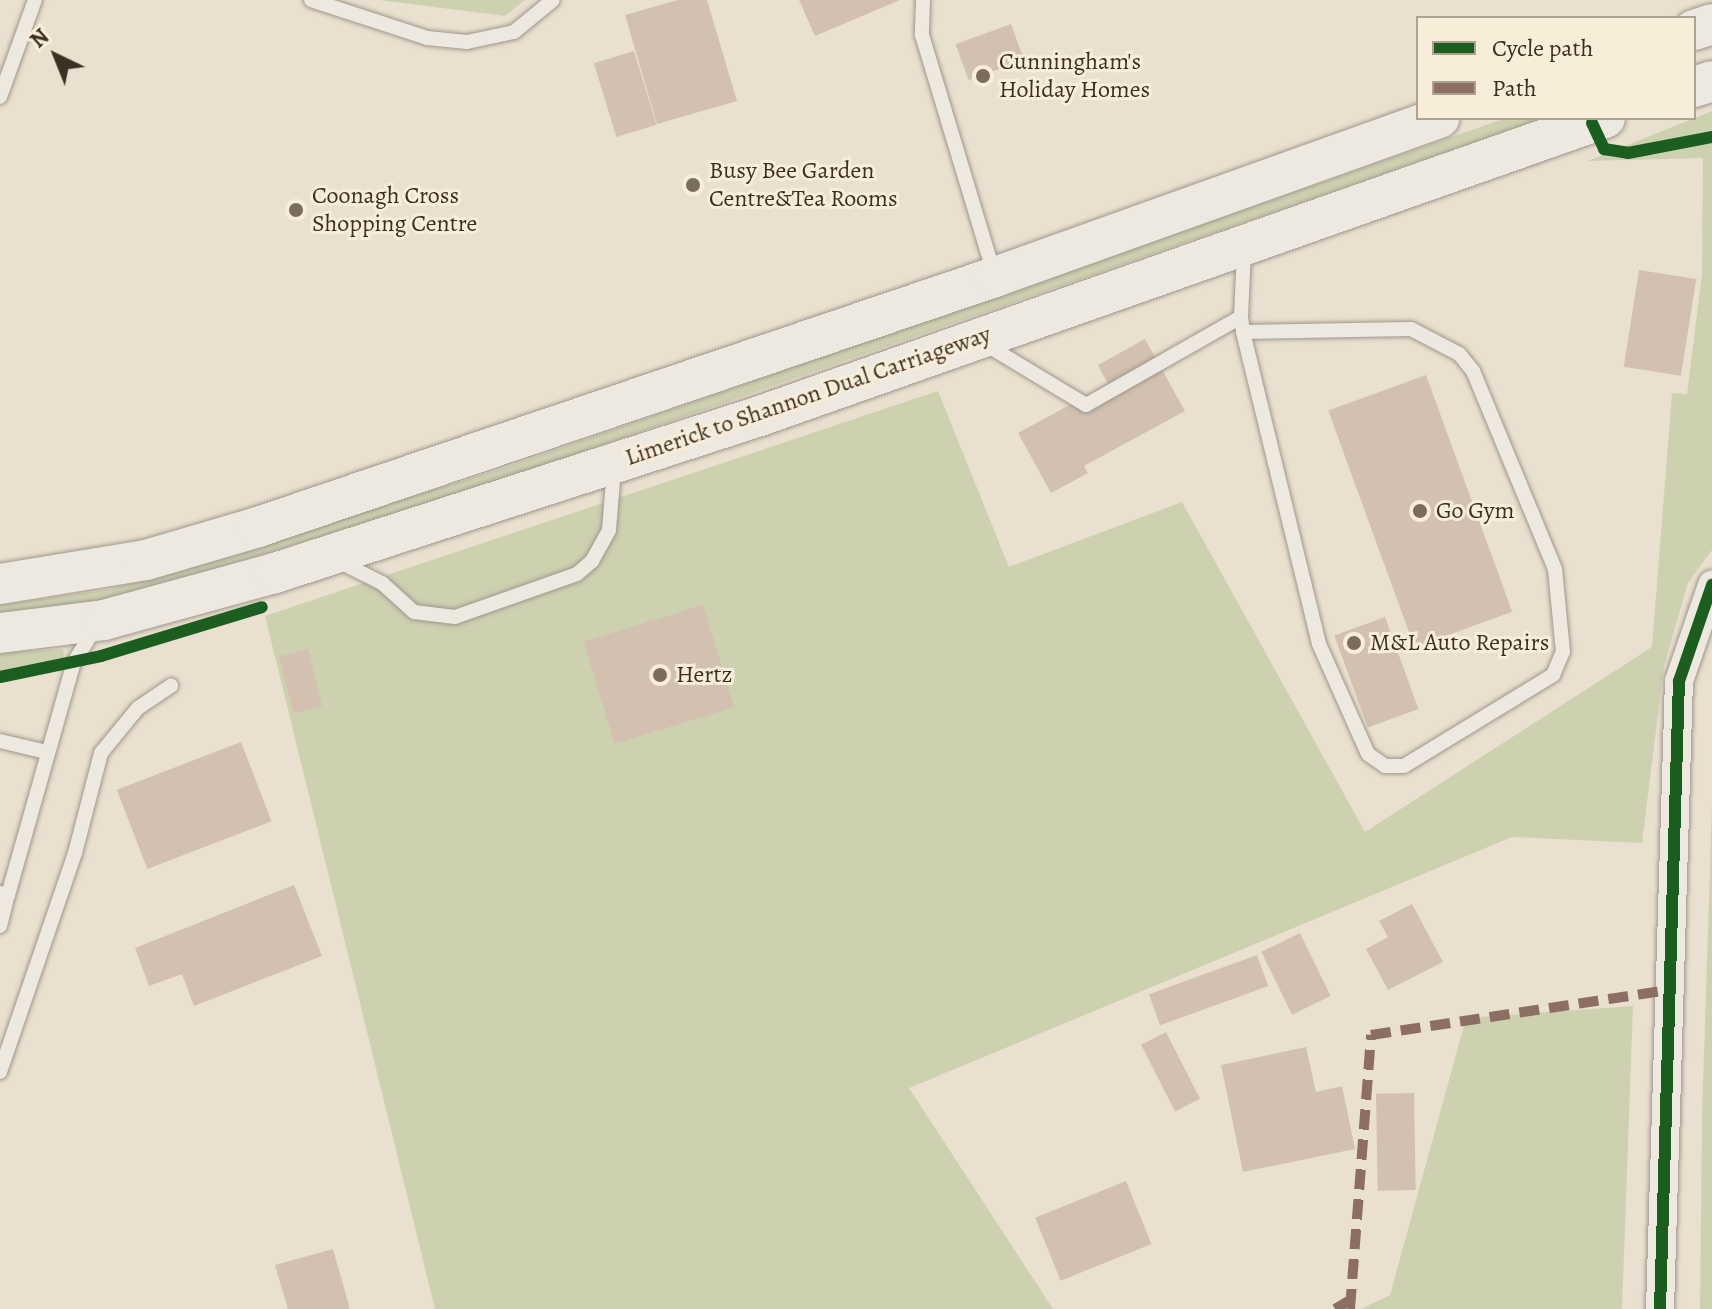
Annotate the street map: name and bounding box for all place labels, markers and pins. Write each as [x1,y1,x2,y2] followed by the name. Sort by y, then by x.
[999,48,1150,104] place label: Cunningham's Holiday Homes
[974,67,992,85] marker: Cunningham's Holiday Homes
[709,157,898,213] place label: Busy Bee Garden Centre&Tea Rooms
[684,176,702,194] marker: Busy Bee Garden Centre&Tea Rooms
[312,182,477,238] place label: Coonagh Cross Shopping Centre
[287,201,305,219] marker: Coonagh Cross Shopping Centre
[1436,497,1514,525] place label: Go Gym
[1411,502,1429,520] marker: Go Gym
[1370,629,1549,657] place label: M&L Auto Repairs
[1345,634,1363,652] marker: M&L Auto Repairs
[676,661,733,689] place label: Hertz
[651,666,669,684] marker: Hertz

